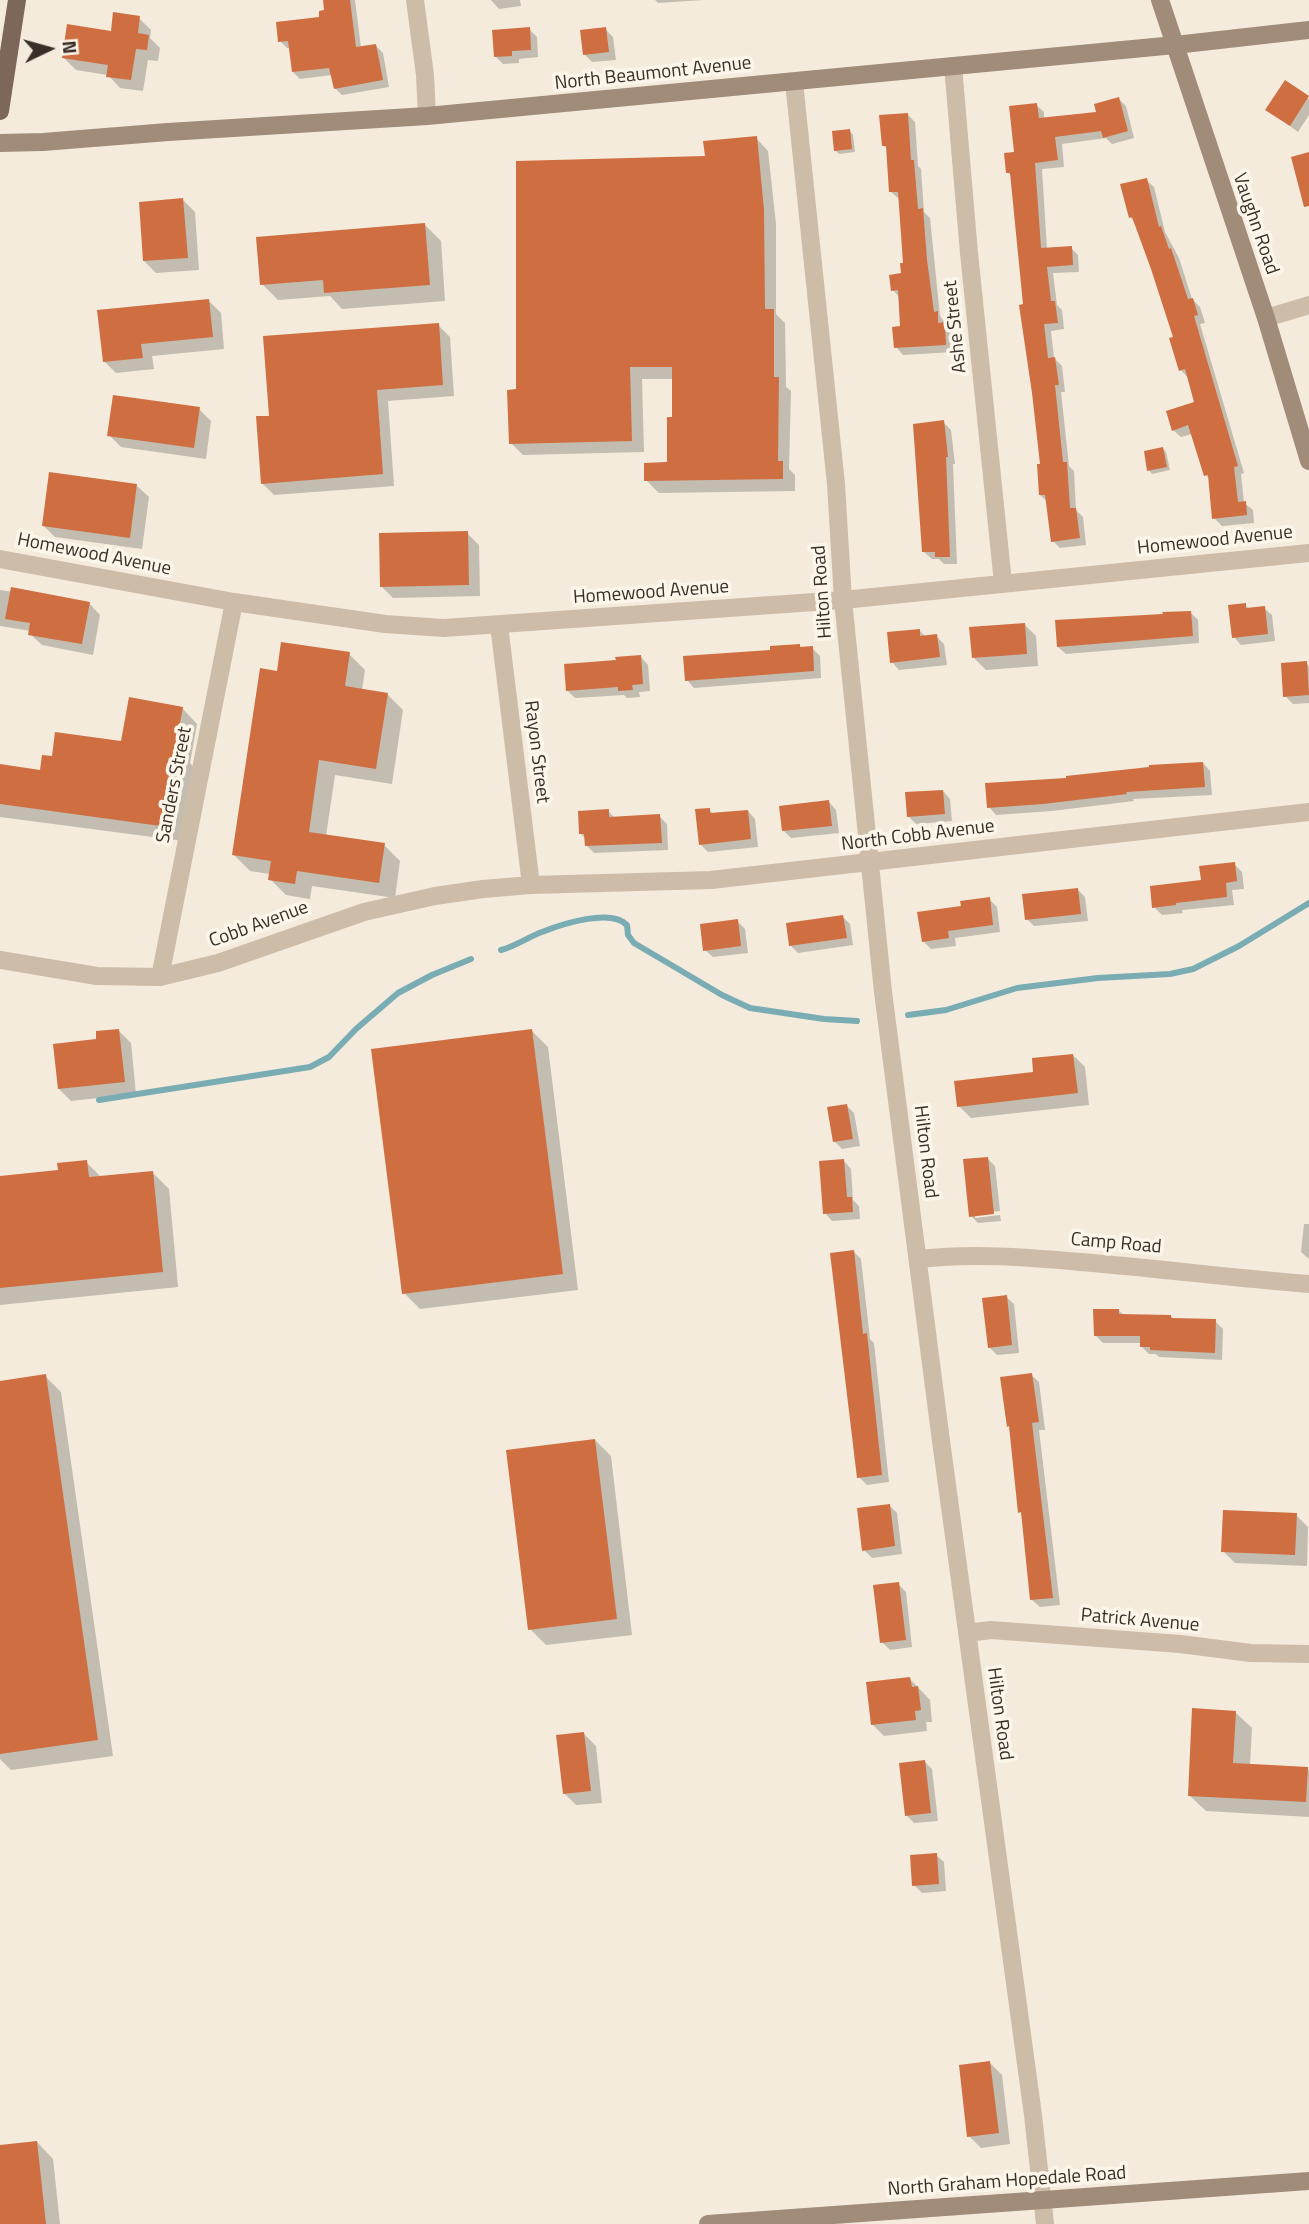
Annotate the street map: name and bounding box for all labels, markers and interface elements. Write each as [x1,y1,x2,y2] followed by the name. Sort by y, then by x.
[14,14,84,84] north arrow
[55,39,85,55] text: N
[554,52,752,96] street label: North Beaumont Avenue
[1227,170,1283,278] street label: Vaughn Road
[940,280,972,374] street label: Ashe Street
[1136,521,1294,561] street label: Homewood Avenue
[15,529,173,581] street label: Homewood Avenue
[808,545,838,639] street label: Hilton Road
[572,576,730,610] street label: Homewood Avenue
[518,699,554,805] street label: Rayon Street
[153,725,197,845] street label: Sanders Street
[840,815,996,857] street label: North Cobb Avenue
[206,897,312,953] street label: Cobb Avenue
[908,1104,942,1200] street label: Hilton Road
[1070,1229,1162,1259] street label: Camp Road
[1080,1604,1200,1638] street label: Patrick Avenue
[981,1666,1017,1762] street label: Hilton Road
[887,2162,1127,2202] street label: North Graham Hopedale Road

